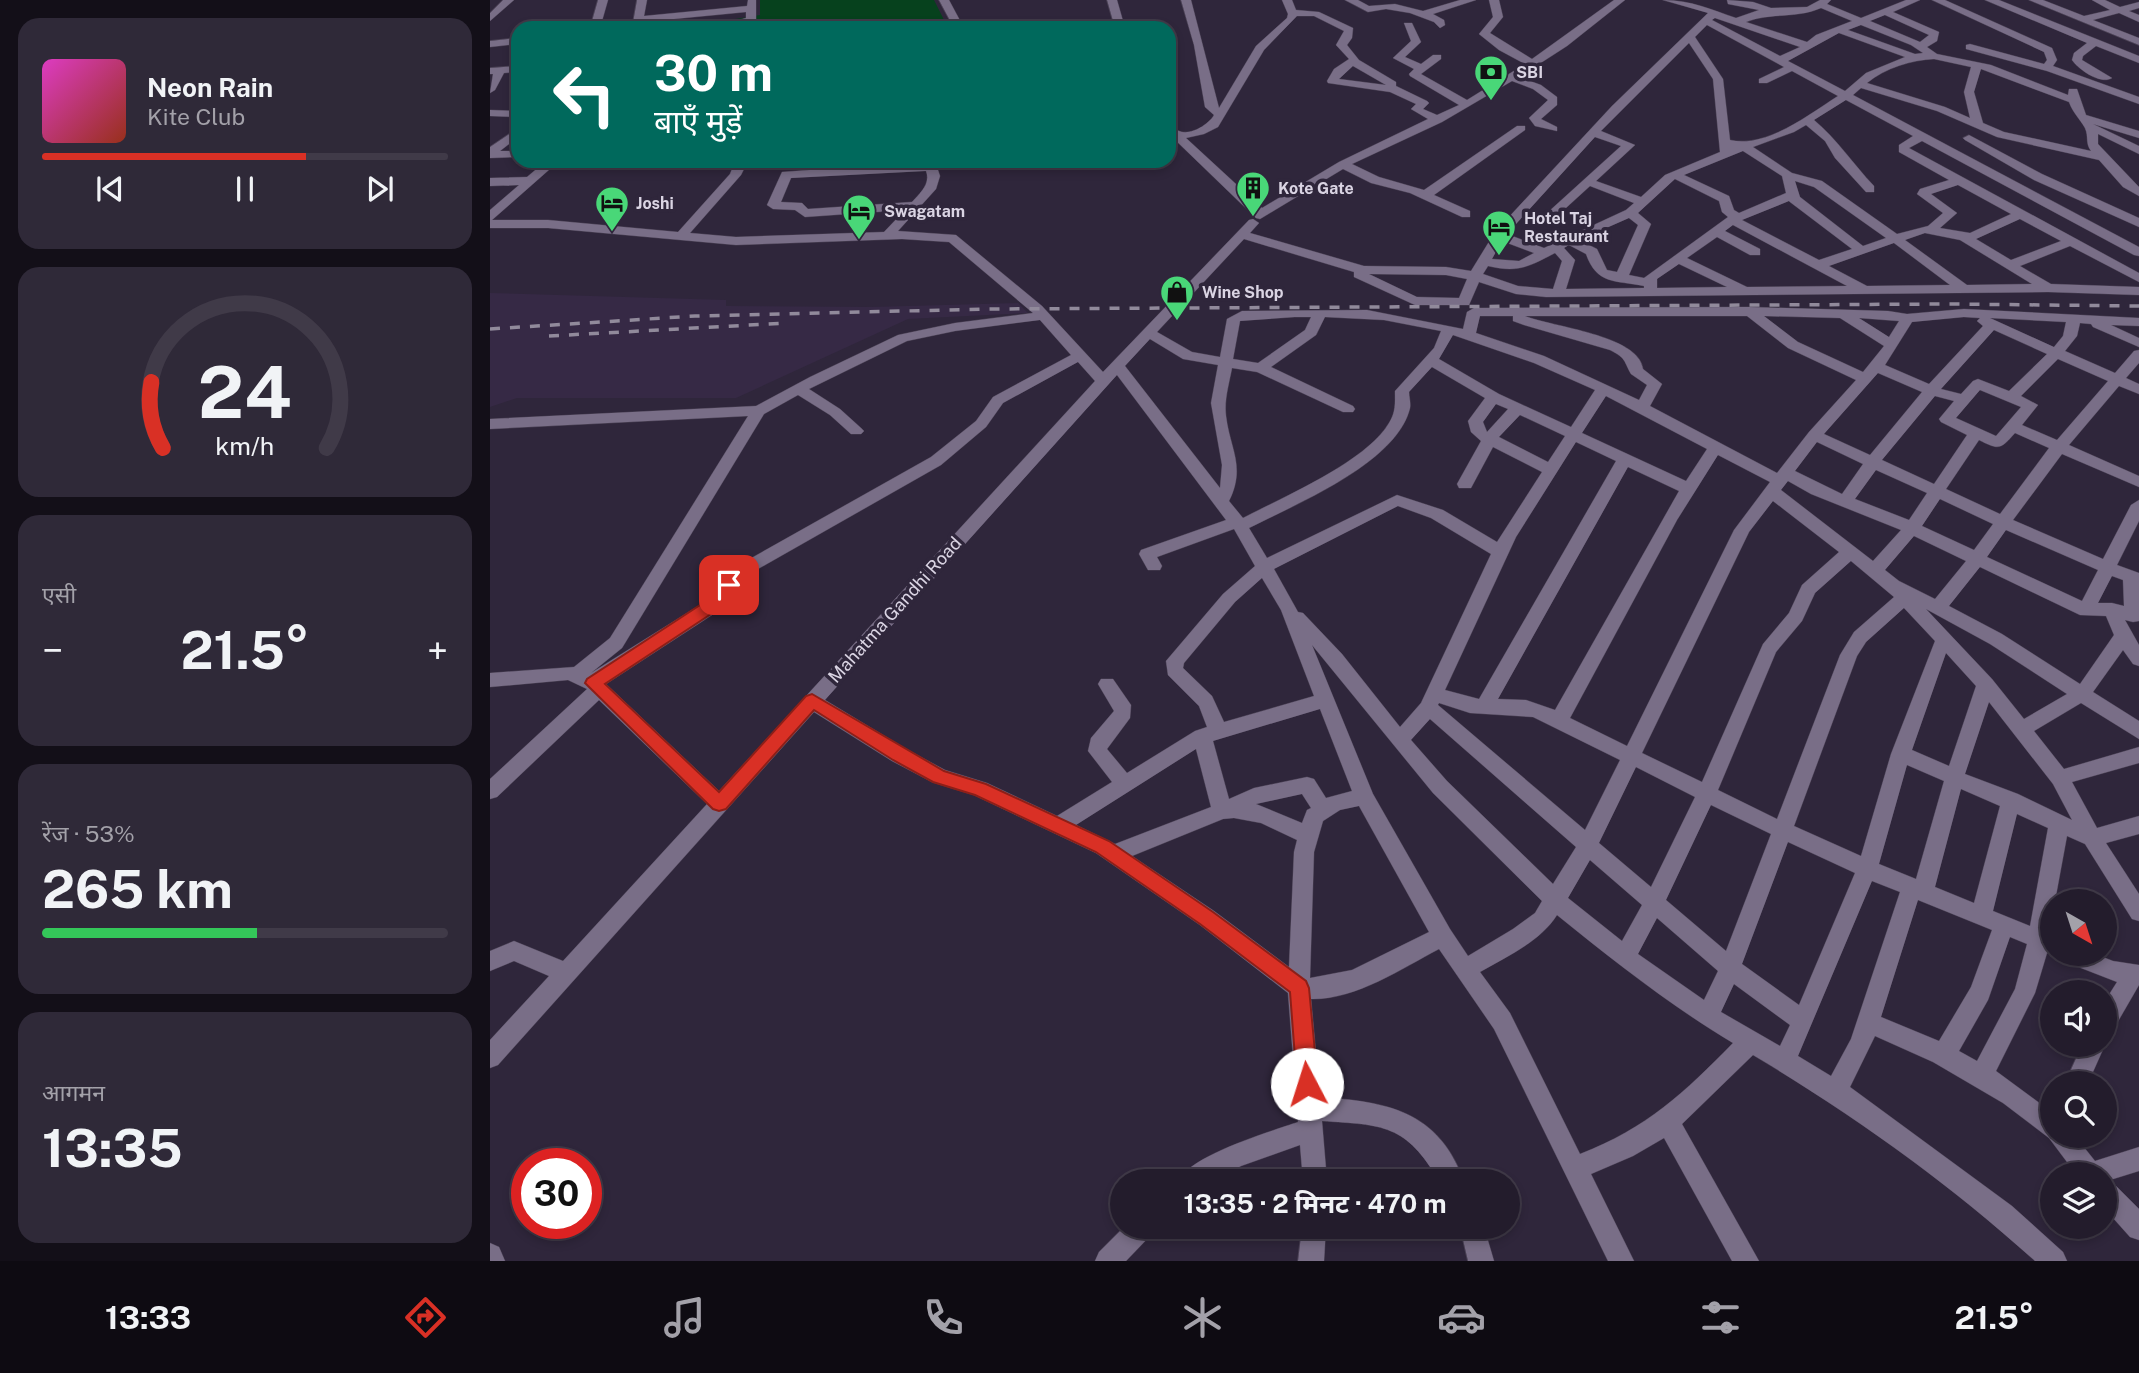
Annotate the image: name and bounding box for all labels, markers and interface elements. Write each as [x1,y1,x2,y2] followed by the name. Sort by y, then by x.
[654,44,773,102] text: 30 m
[539,49,630,140] icon: left
[1472,53,1510,102] bank icon: SBI
[1516,63,1543,82] place label: SBI
[147,72,273,103] text: Neon Rain
[147,103,245,130] text: Kite Club
[654,103,742,140] text: बाएँ मुड़ें
[1234,169,1272,218] building icon: Kote Gate
[91,170,129,208] icon: previous
[226,170,264,208] icon: pause
[361,170,399,208] icon: next
[1278,179,1354,198] place label: Kote Gate
[593,184,631,233] hotel icon: Joshi
[840,192,878,241] hotel icon: Swagatam
[636,194,674,213] place label: Joshi
[884,202,965,221] place label: Swagatam
[1480,208,1518,257] hotel icon: Hotel Taj Restaurant
[1524,209,1609,246] place label: Hotel Taj Restaurant
[1158,273,1196,322] shop icon: Wine Shop
[1202,283,1284,302] place label: Wine Shop
[198,349,292,434] text: 24
[216,431,274,461] text: km/h
[824,532,966,687] street label: Mahatma Gandhi Road
[699,555,759,615] pin
[710,566,748,604] icon: arrive
[42,581,76,608] text: एसी
[180,620,310,681] text: 21.5°
[42,628,63,673] text: −
[427,628,448,673] text: +
[42,820,135,847] text: रेंज · 53%
[42,859,233,920] text: 265 km
[2040,889,2118,966] north arrow
[2040,889,2117,1239] map controls
[2040,980,2117,1057] button: sound
[1270,1047,1344,1121] position arrow
[2040,1071,2117,1148] button: search
[42,1079,105,1106] text: आगमन
[42,1118,183,1179] text: 13:35
[511,1148,602,1239] speed limit sign: 30
[2040,1162,2117,1239] button: layers
[1184,1188,1446,1219] text: 13:35 · 2 मिनट · 470 m
[401,1293,450,1342] icon: directions
[660,1293,709,1342] icon: music
[919,1293,968,1342] icon: phone
[1178,1293,1227,1342] icon: climate
[1437,1293,1486,1342] icon: car
[1696,1293,1745,1342] icon: filters
[105,1299,191,1336] text: 13:33
[1955,1299,2034,1336] text: 21.5°

